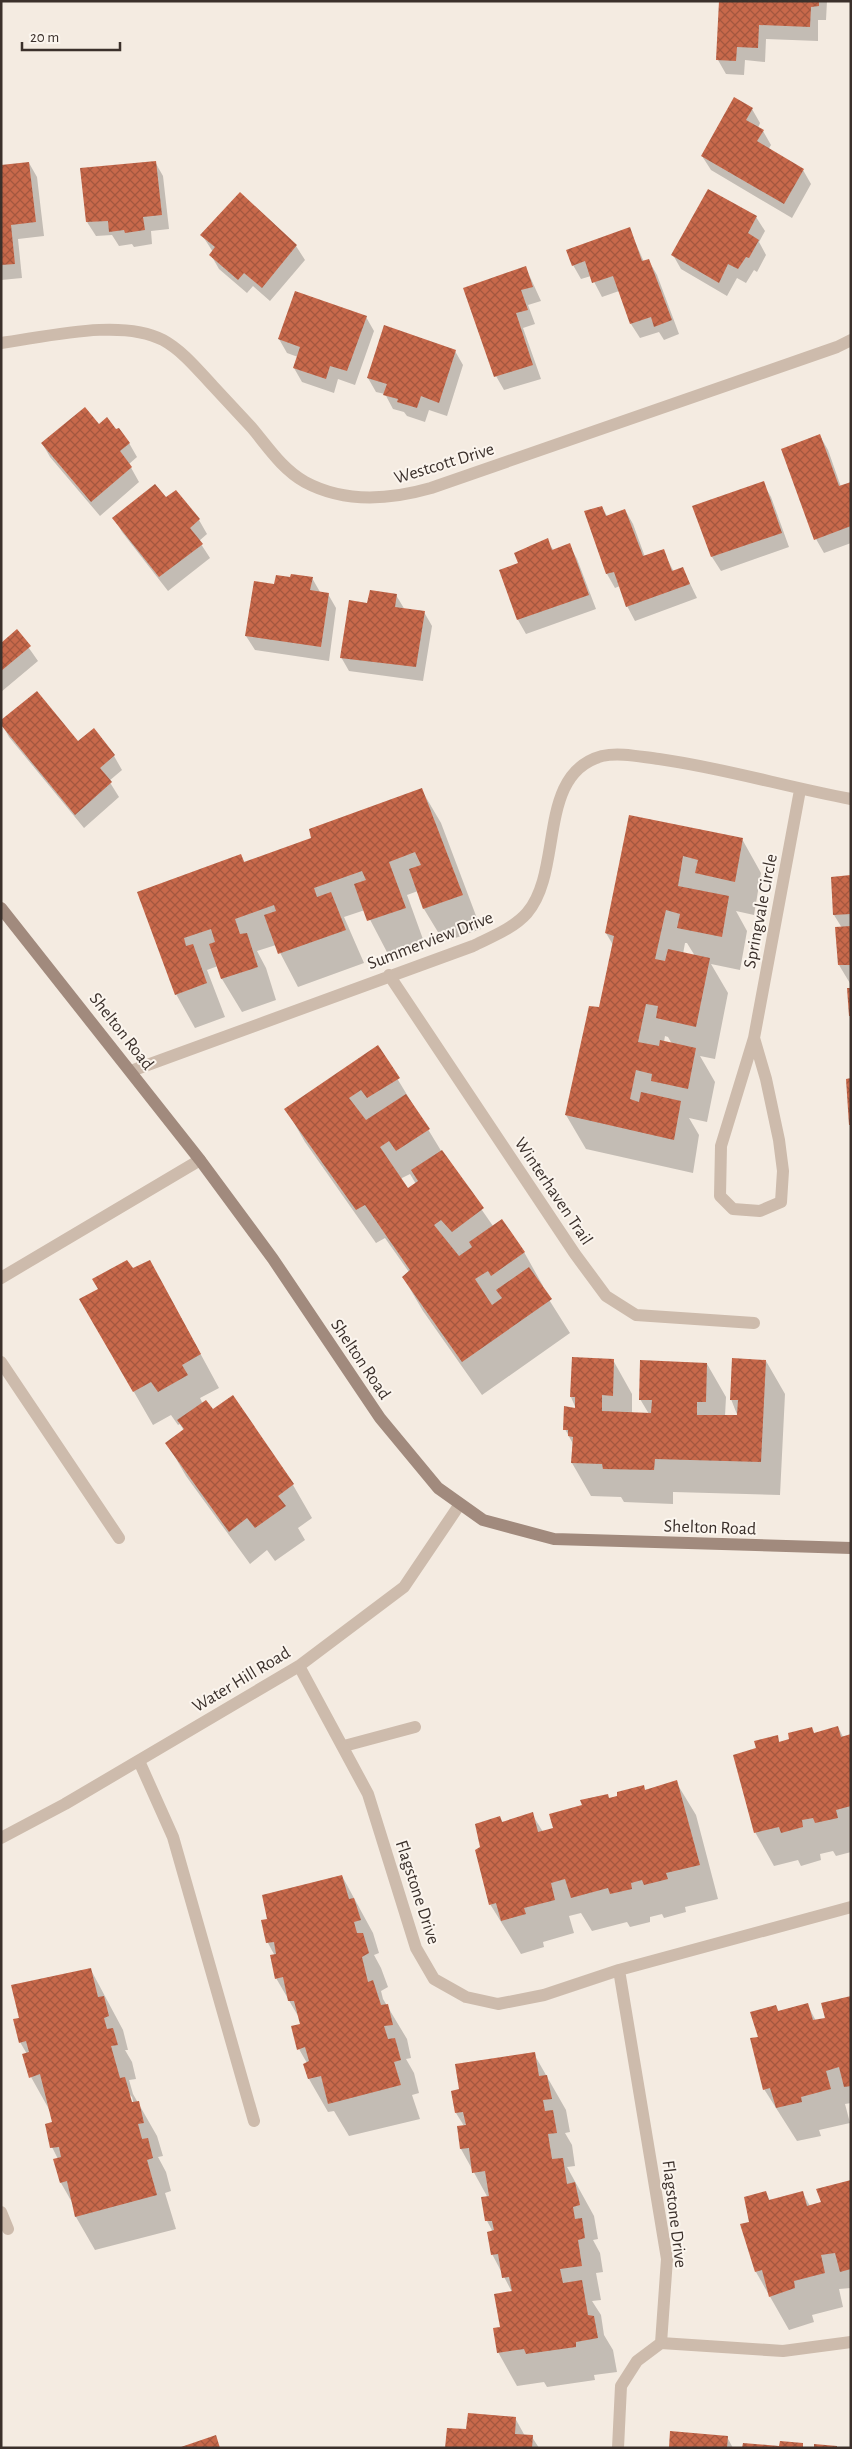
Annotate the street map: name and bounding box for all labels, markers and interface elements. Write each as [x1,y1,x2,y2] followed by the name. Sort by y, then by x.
[22,20,120,52] scale bar
[30,30,59,45] text: 20 m
[392,440,496,488] street label: Westcott Drive
[741,852,781,970] street label: Springvale Circle
[365,909,496,973] street label: Summerview Drive
[86,990,157,1074] street label: Shelton Road
[511,1135,596,1248] street label: Winterhaven Trail
[327,1316,394,1403] street label: Shelton Road
[663,1517,757,1539] street label: Shelton Road
[190,1644,293,1716] street label: Water Hill Road
[392,1838,442,1947] street label: Flagstone Drive
[658,2159,690,2269] street label: Flagstone Drive

